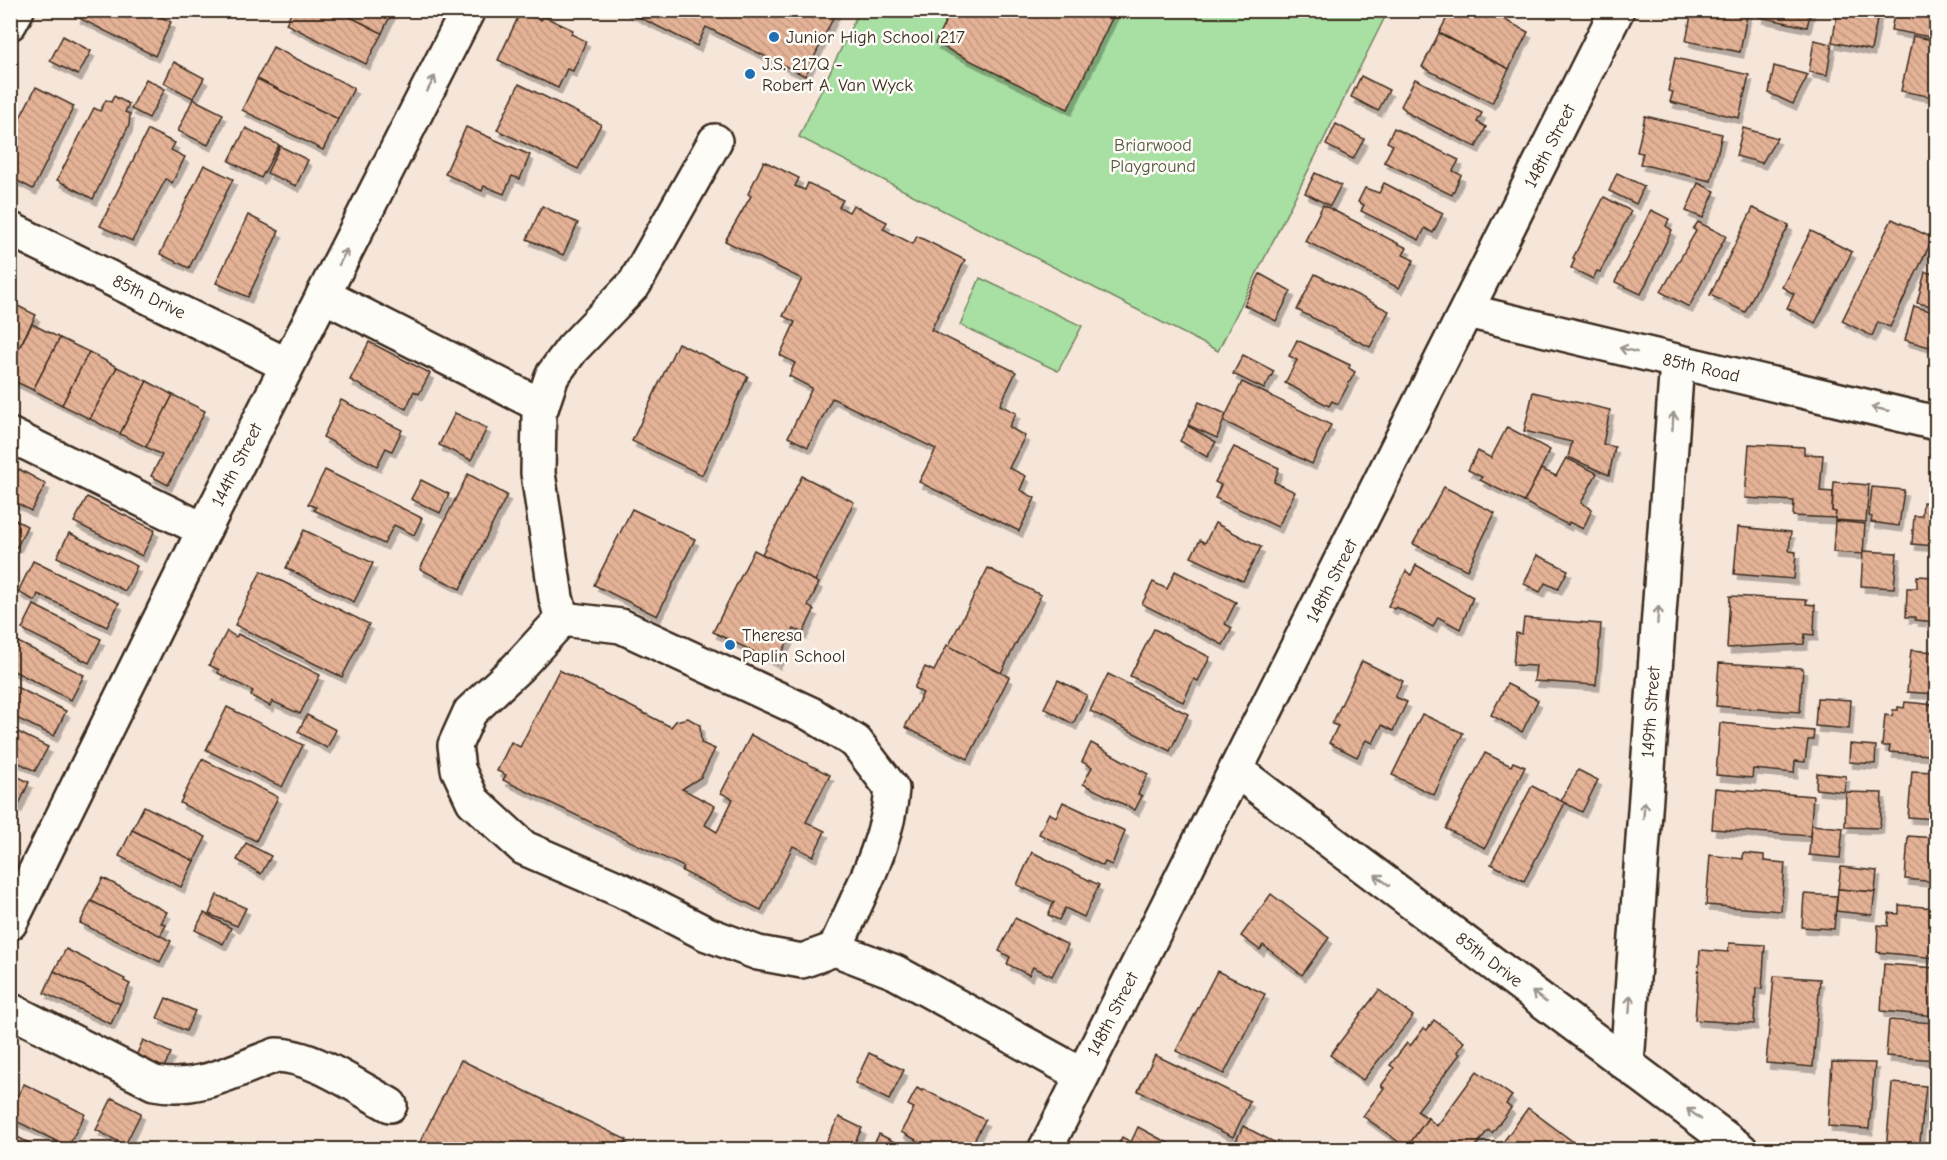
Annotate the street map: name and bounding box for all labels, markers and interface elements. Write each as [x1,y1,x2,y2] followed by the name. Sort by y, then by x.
[786,27,965,48] place label: Junior High School 217
[767,30,781,44] marker: Junior High School 217
[762,54,913,96] place label: J.S. 217Q - Robert A. Van Wyck
[743,67,757,81] marker: J.S. 217Q - Robert A. Van Wyck
[426,75,437,93] one-way arrow
[1520,100,1580,191] street label: 148th Street
[1110,135,1196,177] park label: Briarwood Playground
[337,249,349,267] one-way arrow
[109,270,189,324] street label: 85th Drive
[1619,344,1638,356] one-way arrow
[1660,349,1742,387] street label: 85th Road
[1870,403,1889,415] one-way arrow
[1667,412,1678,431] one-way arrow
[207,419,267,510] street label: 144th Street
[1302,535,1362,626] street label: 148th Street
[1653,606,1664,626] one-way arrow
[742,625,845,667] place label: Theresa Paplin School
[723,638,737,652] marker: Theresa Paplin School
[1637,665,1665,758] street label: 149th Street
[1639,801,1650,820] one-way arrow
[1375,874,1391,886] one-way arrow
[1451,928,1527,992] street label: 85th Drive
[1083,968,1143,1059] street label: 148th Street
[1531,991,1547,1003] one-way arrow
[1625,995,1636,1015] one-way arrow
[1687,1108,1703,1120] one-way arrow

